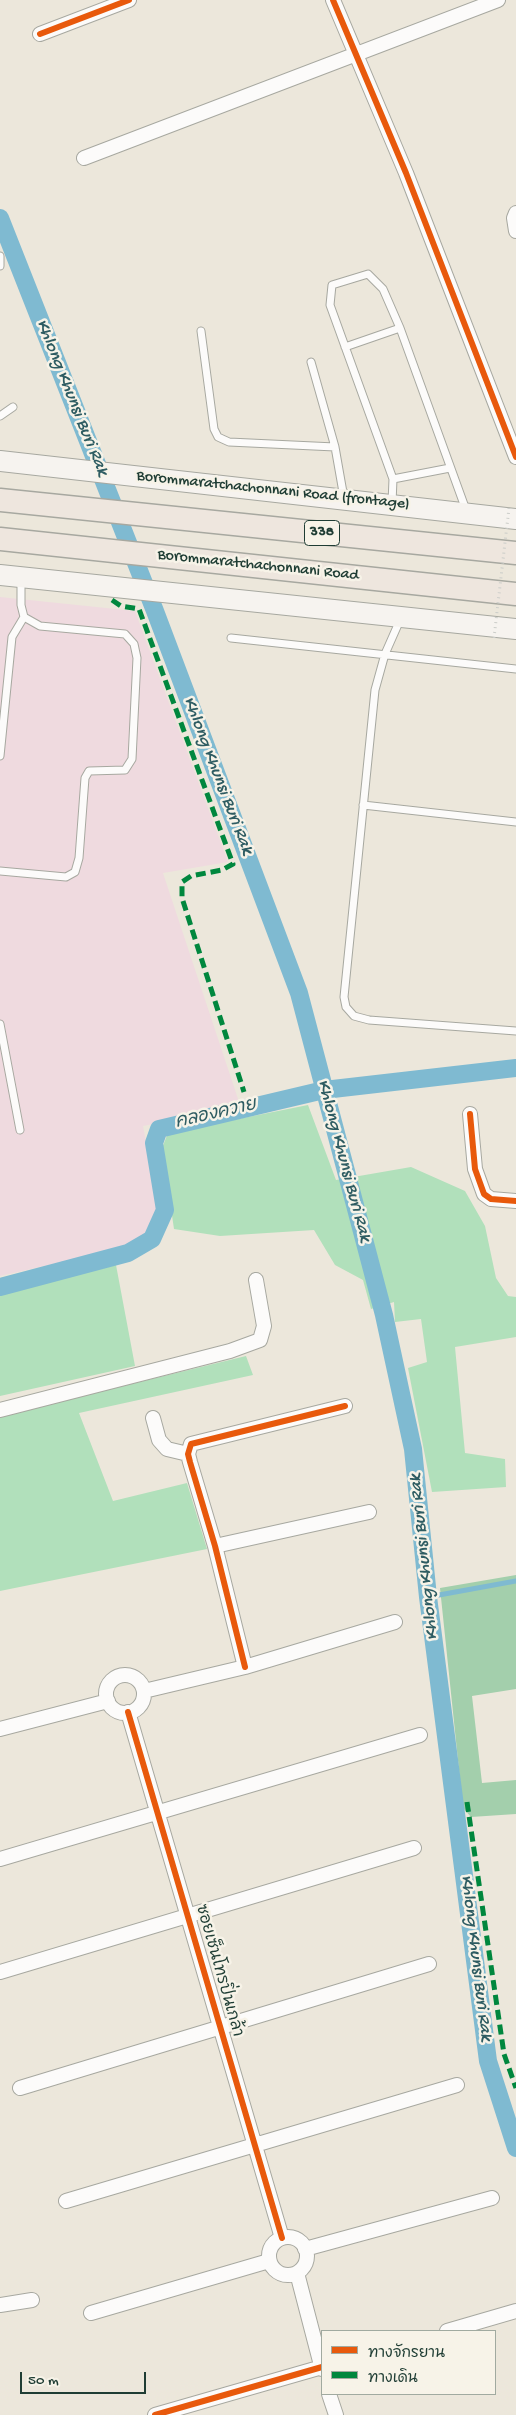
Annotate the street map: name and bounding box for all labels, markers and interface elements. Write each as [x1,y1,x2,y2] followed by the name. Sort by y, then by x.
[30,317,112,479] water label: Khlong Khunsi Buri Rak
[136,467,410,515] street label: Borommaratchachonnani Road (frontage)
[304,520,340,546] road number: 338
[156,546,360,586] street label: Borommaratchachonnani Road
[177,694,257,858] water label: Khlong Khunsi Buri Rak
[311,1078,375,1244] water label: Khlong Khunsi Buri Rak
[173,1095,259,1135] water label: คลองควาย
[406,1473,444,1641] water label: Khlong Khunsi Buri Rak
[454,1874,496,2042] water label: Khlong Khunsi Buri Rak
[190,1903,246,2039] street label: ซอยเซ็นโทรปิ่นเกล้า
[321,2330,496,2395] legend
[368,2345,445,2363] text: ทางจักรยาน
[22,2362,149,2394] scale bar
[368,2370,418,2388] text: ทางเดิน
[28,2372,59,2390] text: 50 m

